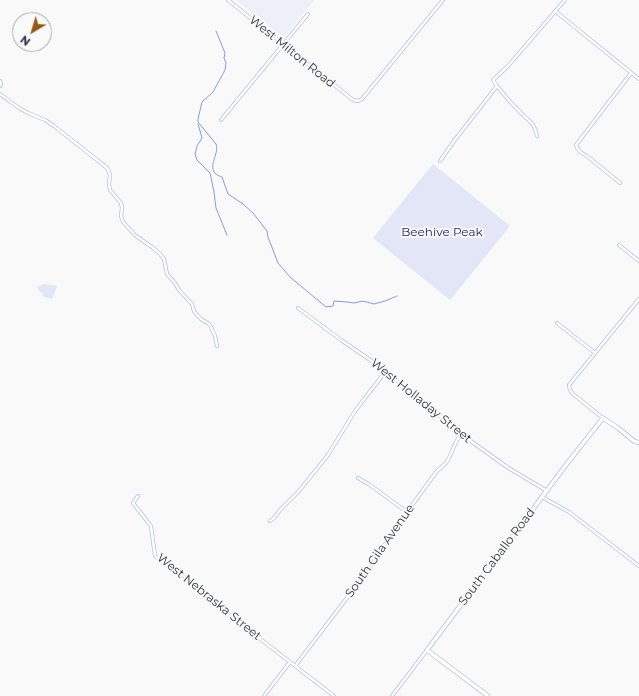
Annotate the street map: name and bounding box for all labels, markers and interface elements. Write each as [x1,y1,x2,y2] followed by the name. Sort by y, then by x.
[12,12,52,52] north arrow
[246,13,338,91] street label: West Milton Road
[17,32,33,49] text: N
[401,225,483,239] park label: Beehive Peak
[368,356,474,446] street label: West Holladay Street
[342,502,418,600] street label: South Gila Avenue
[456,505,538,609] street label: South Caballo Road
[154,551,264,643] street label: West Nebraska Street

